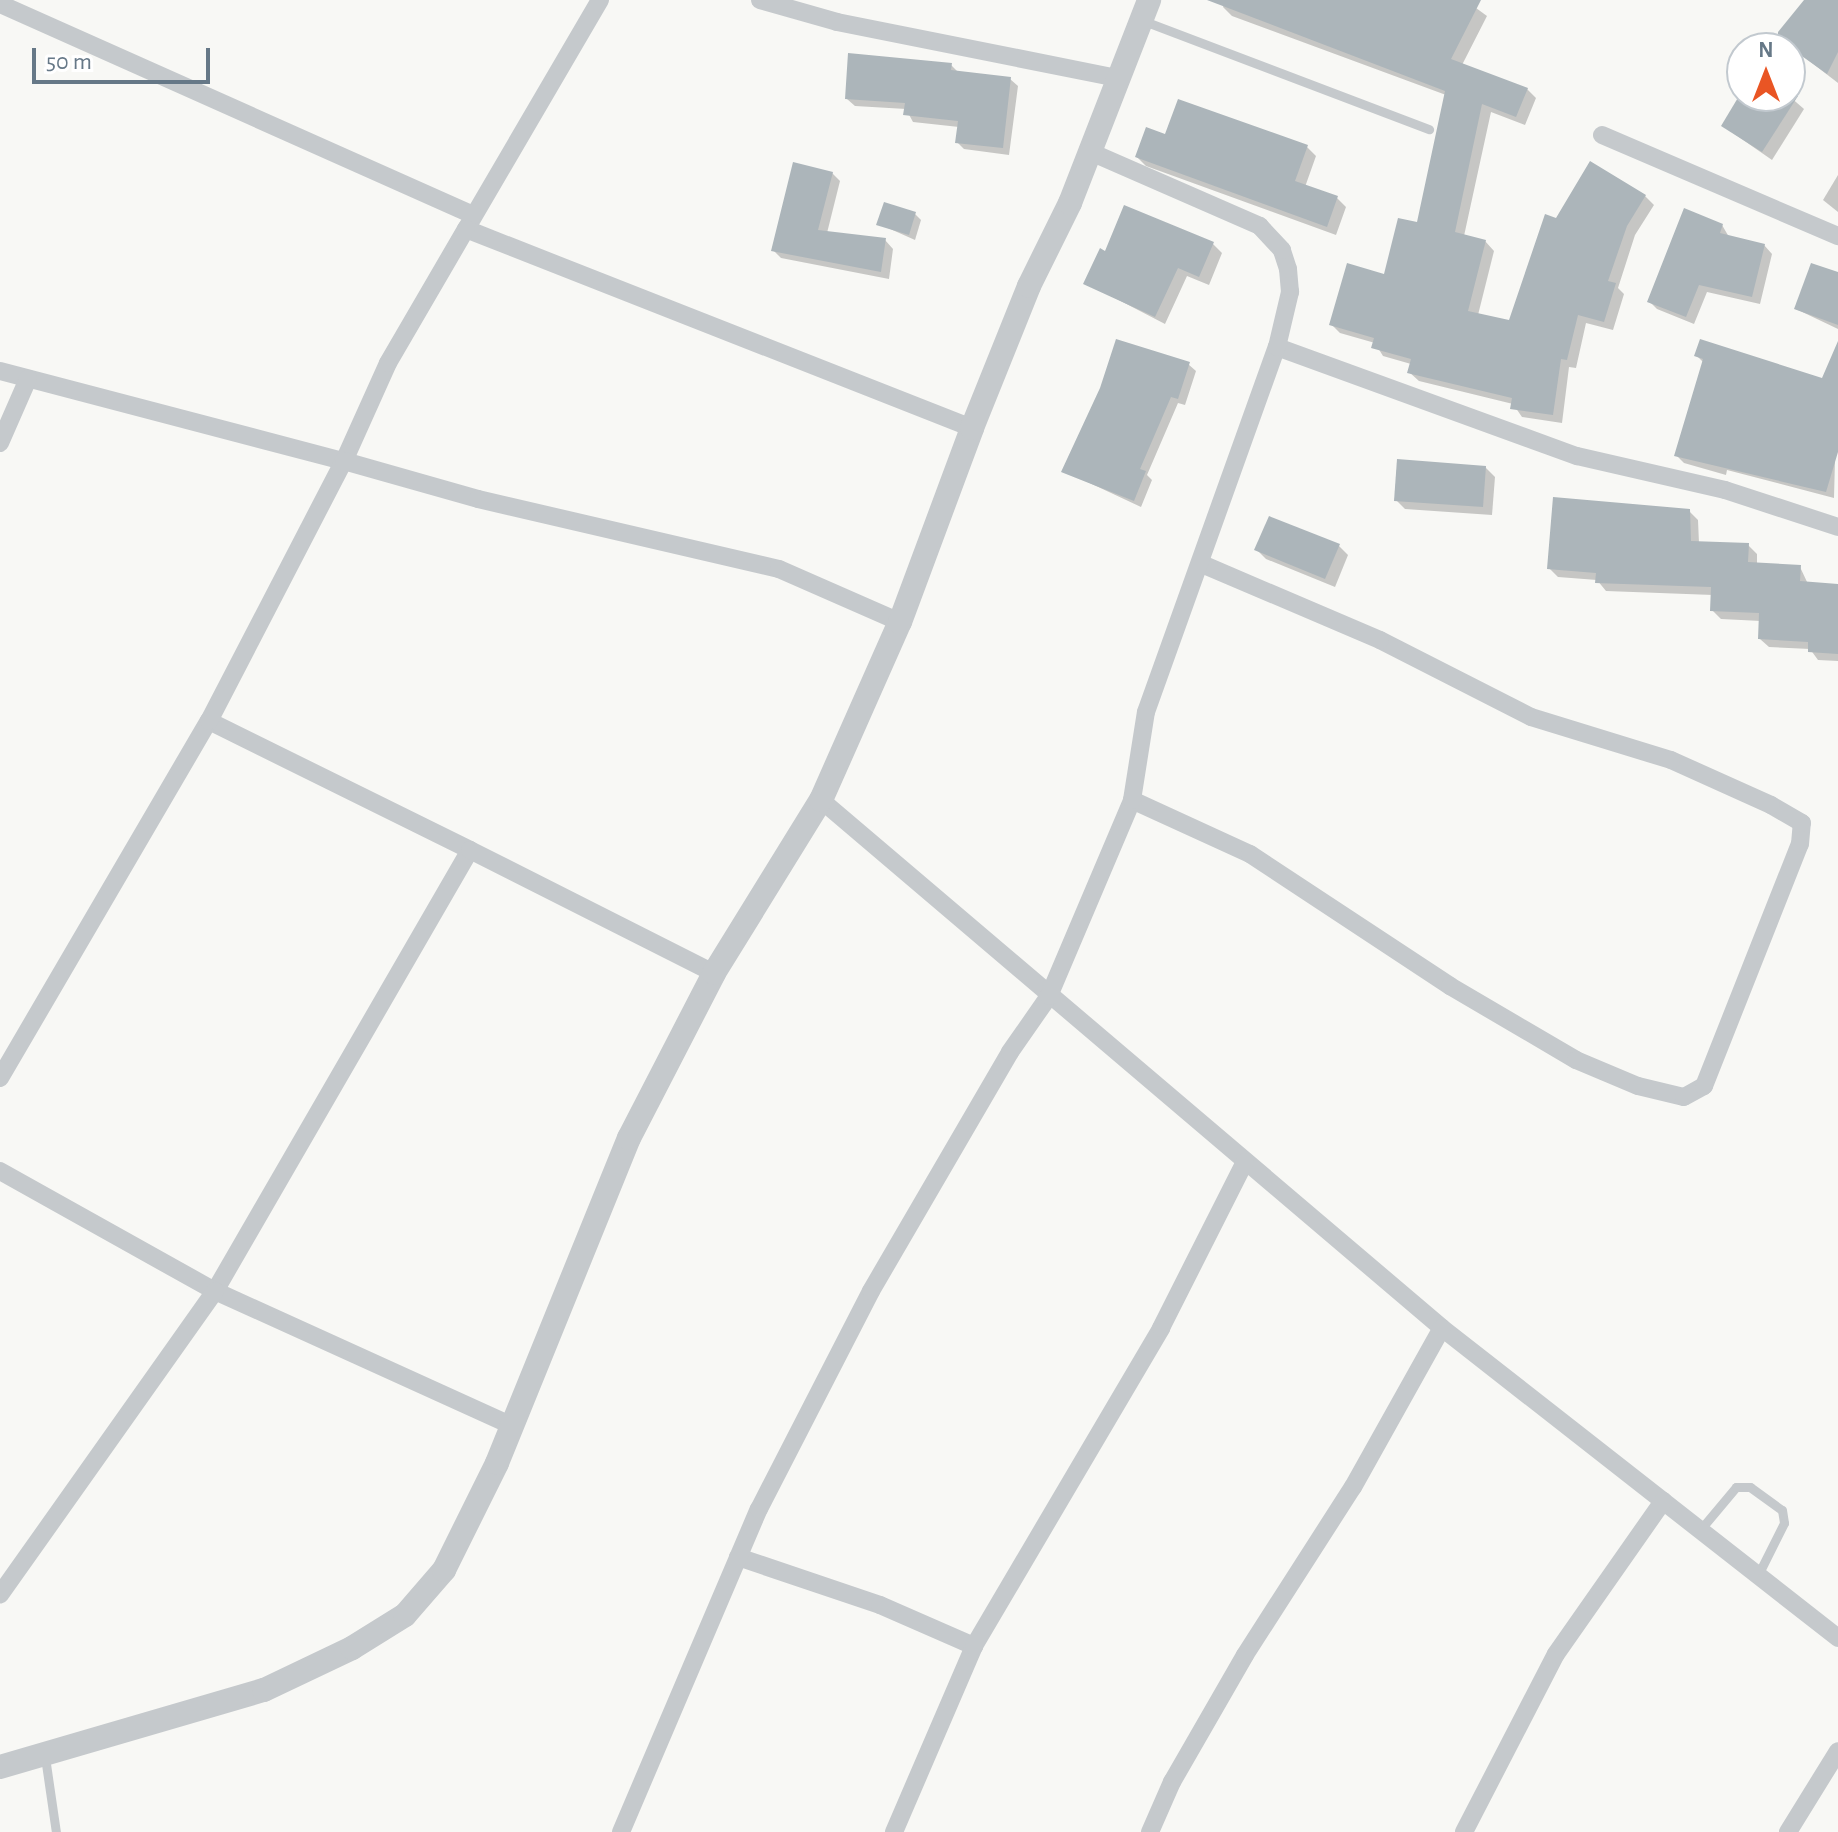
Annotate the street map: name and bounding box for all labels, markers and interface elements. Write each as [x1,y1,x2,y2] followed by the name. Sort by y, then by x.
[36,32,214,82] scale bar
[1726,32,1806,112] north arrow
[1758,39,1774,61] text: N
[46,50,92,74] text: 50 m

